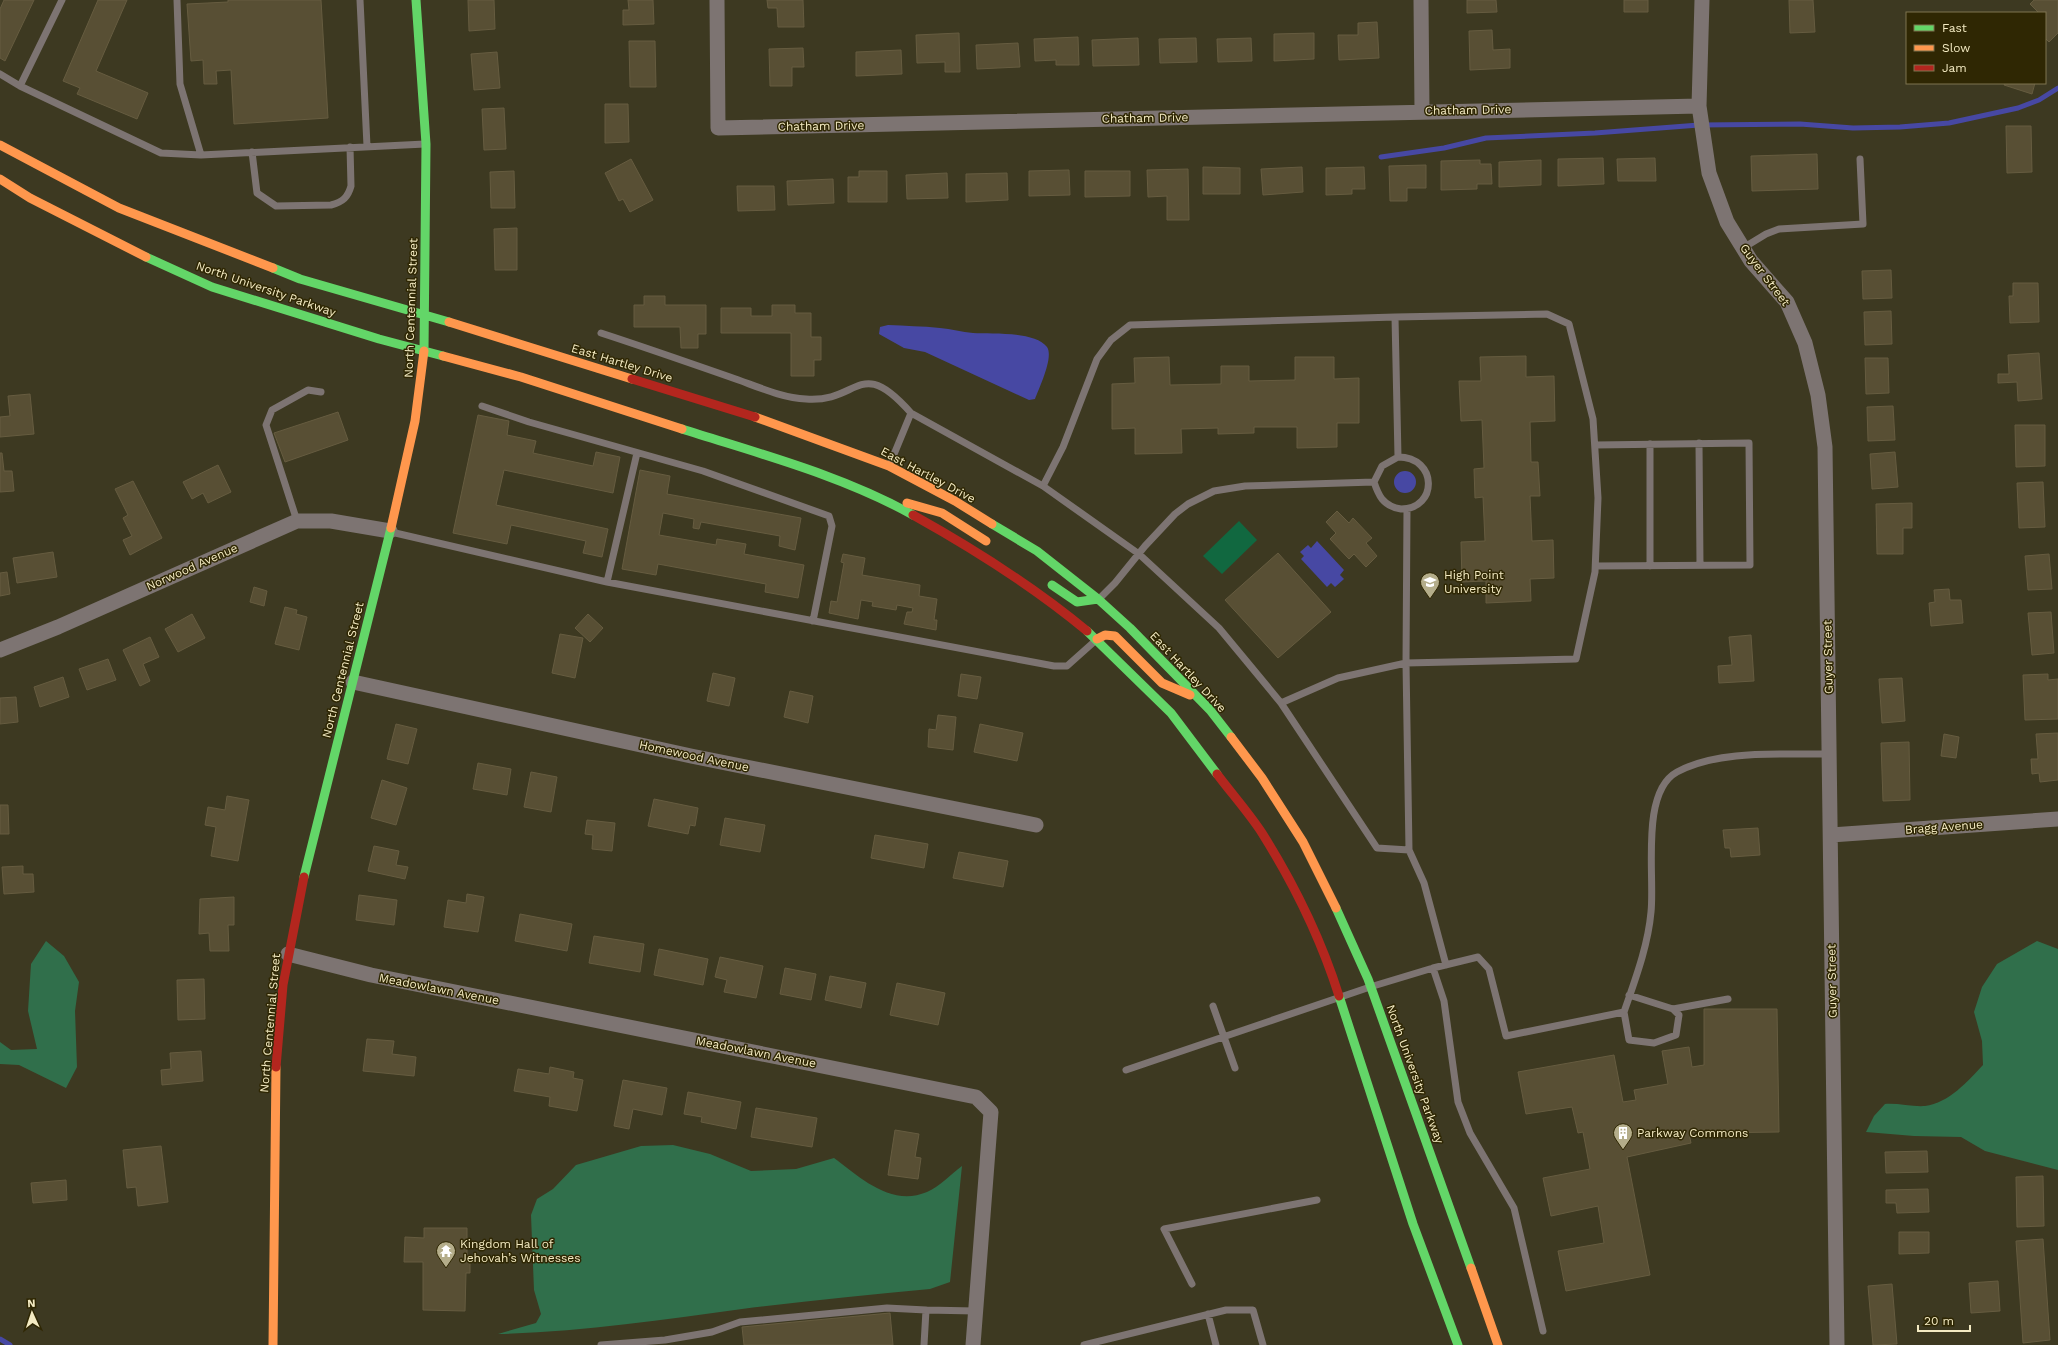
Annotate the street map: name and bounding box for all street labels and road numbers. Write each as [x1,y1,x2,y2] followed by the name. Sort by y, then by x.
[1424,102,1512,118] street label: Chatham Drive
[1101,110,1189,126] street label: Chatham Drive
[777,118,865,134] street label: Chatham Drive
[402,238,420,378] street label: North Centennial Street
[1737,241,1793,309] street label: Guyer Street
[194,258,338,320] street label: North University Parkway
[570,341,674,385] street label: East Hartley Drive
[878,444,978,506] street label: East Hartley Drive
[144,541,240,593] street label: Norwood Avenue
[319,600,367,740] street label: North Centennial Street
[1820,620,1836,694] street label: Guyer Street
[1147,629,1229,715] street label: East Hartley Drive
[638,738,750,775] street label: Homewood Avenue
[1905,817,1984,837] street label: Bragg Avenue
[1824,944,1840,1018] street label: Guyer Street
[257,953,283,1093] street label: North Centennial Street
[378,970,500,1008] street label: Meadowlawn Avenue
[1383,1003,1447,1146] street label: North University Parkway
[695,1033,817,1071] street label: Meadowlawn Avenue

